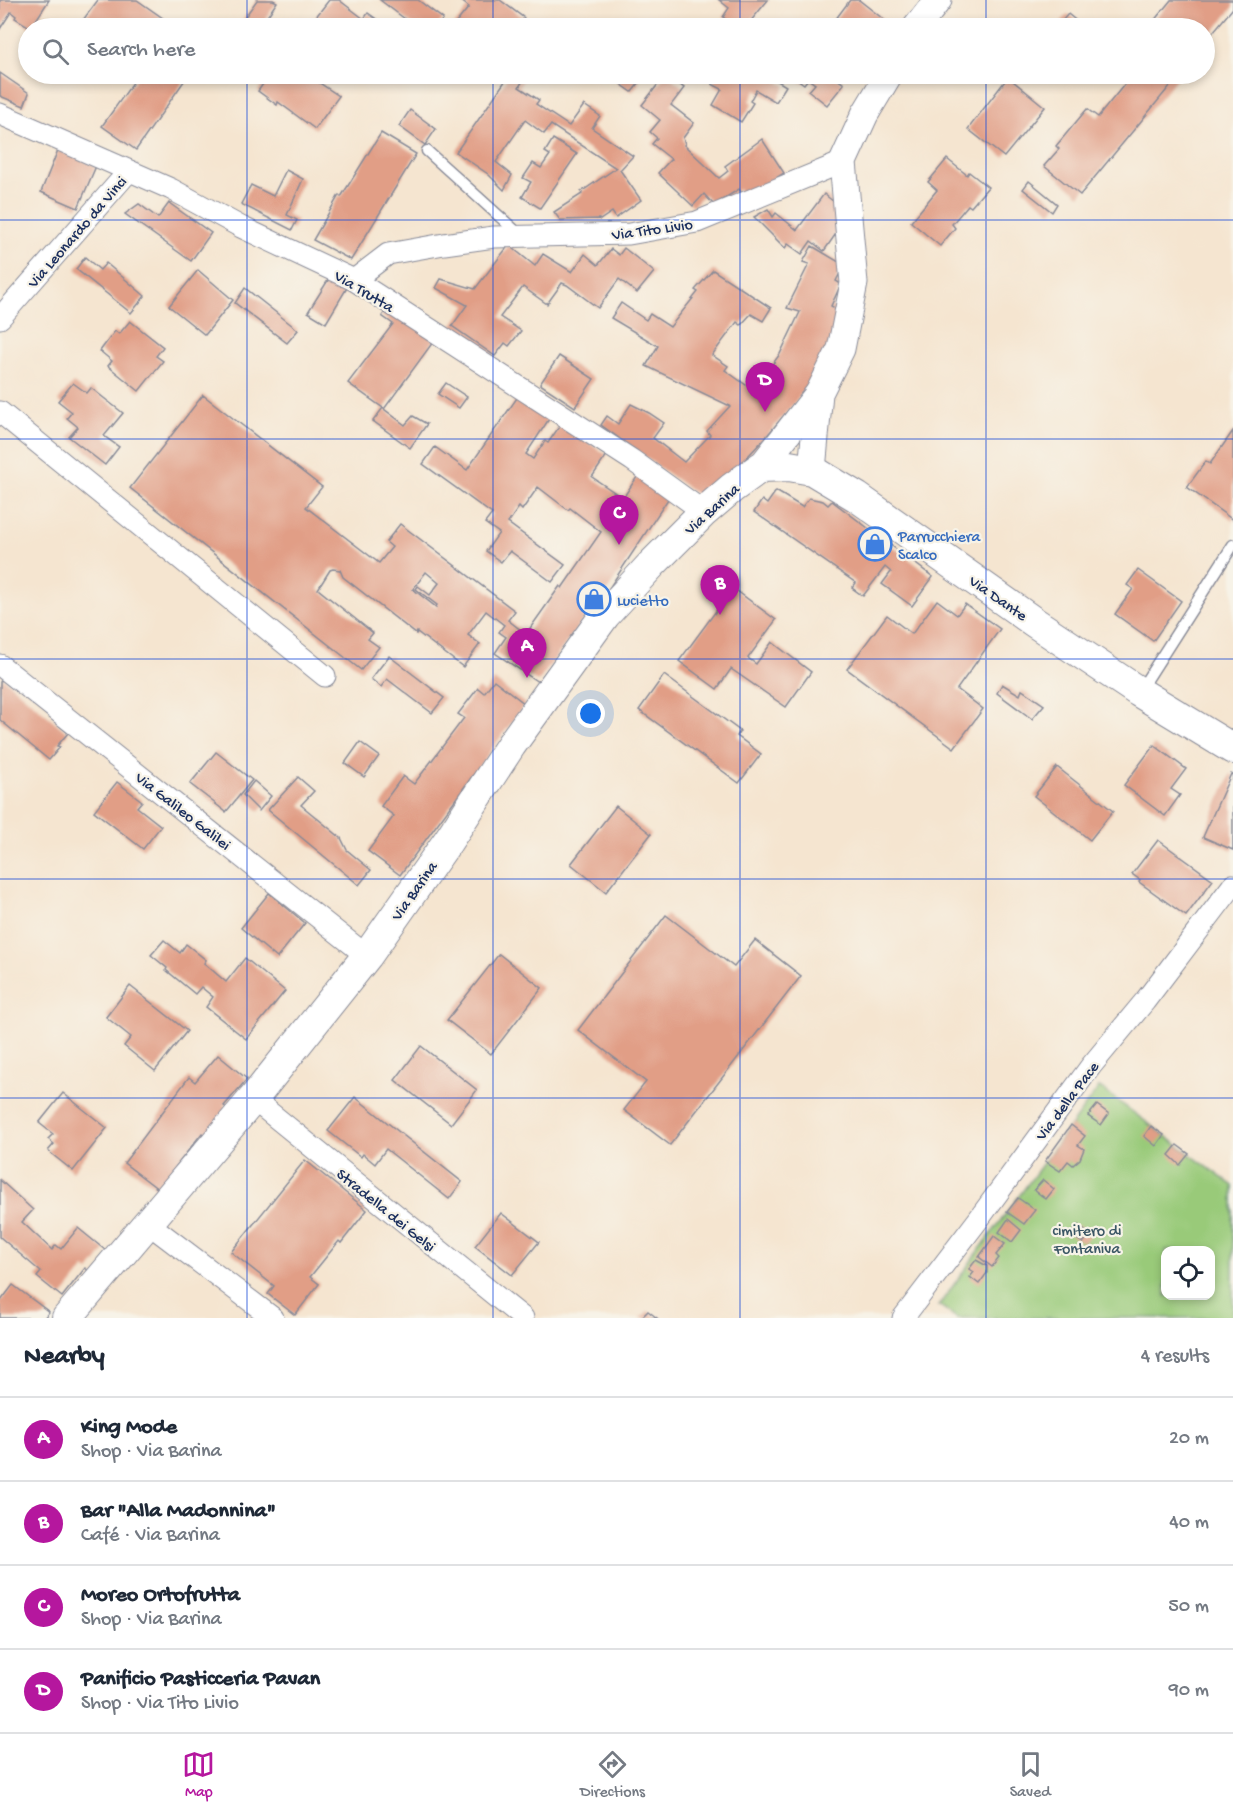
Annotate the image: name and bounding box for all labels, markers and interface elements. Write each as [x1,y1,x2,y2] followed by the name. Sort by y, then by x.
[18,18,1215,84] search box
[39,35,72,68] icon: search
[87,38,195,64] text: Search here
[24,173,132,294] street label: Via Leonardo da Vinci
[610,216,694,247] street label: Via Tito Livio
[329,267,397,319] street label: Via Trutta
[746,362,784,412] pin: D
[681,480,746,541] street label: Via Barina
[600,496,638,545] pin: C
[857,526,893,562] shop icon: Parrucchiera Scalco
[897,529,981,566] place label: Parrucchiera Scalco
[700,566,740,615] pin: B
[963,572,1030,627] street label: Via Dante
[576,581,612,617] shop icon: Lucietto
[617,593,669,612] place label: Lucietto
[508,628,546,678] pin: A
[576,699,605,728] your location
[129,769,233,856] street label: Via Galileo Galilei
[388,858,444,926] street label: Via Barina
[1032,1058,1105,1146] street label: Via della Pace
[331,1166,438,1257] street label: Stradella dei Gelsi
[1052,1223,1122,1260] park label: cimitero di Fontaniva
[1161,1246,1215,1300] map controls
[1161,1246,1215,1300] button: locate
[24,1342,105,1373] text: Nearby
[1141,1346,1209,1369] text: 4 results
[81,1415,177,1441] text: King Mode
[38,1428,49,1451] text: A
[1169,1428,1209,1451] text: 20 m
[81,1441,222,1464] text: Shop · Via Barina
[81,1499,276,1525] text: Bar "Alla Madonnina"
[38,1512,49,1535] text: B
[1169,1512,1209,1535] text: 40 m
[81,1525,220,1548] text: Café · Via Barina
[81,1583,240,1609] text: Moreo Ortofrutta
[38,1596,49,1619] text: C
[1168,1596,1209,1619] text: 50 m
[81,1609,222,1632] text: Shop · Via Barina
[81,1667,320,1693] text: Panificio Pasticceria Pavan
[37,1680,50,1703] text: D
[1169,1680,1209,1703] text: 90 m
[81,1693,239,1716] text: Shop · Via Tito Livio
[182,1748,215,1803] tab: Map
[580,1748,645,1803] tab: Directions
[1010,1748,1051,1803] tab: Saved

